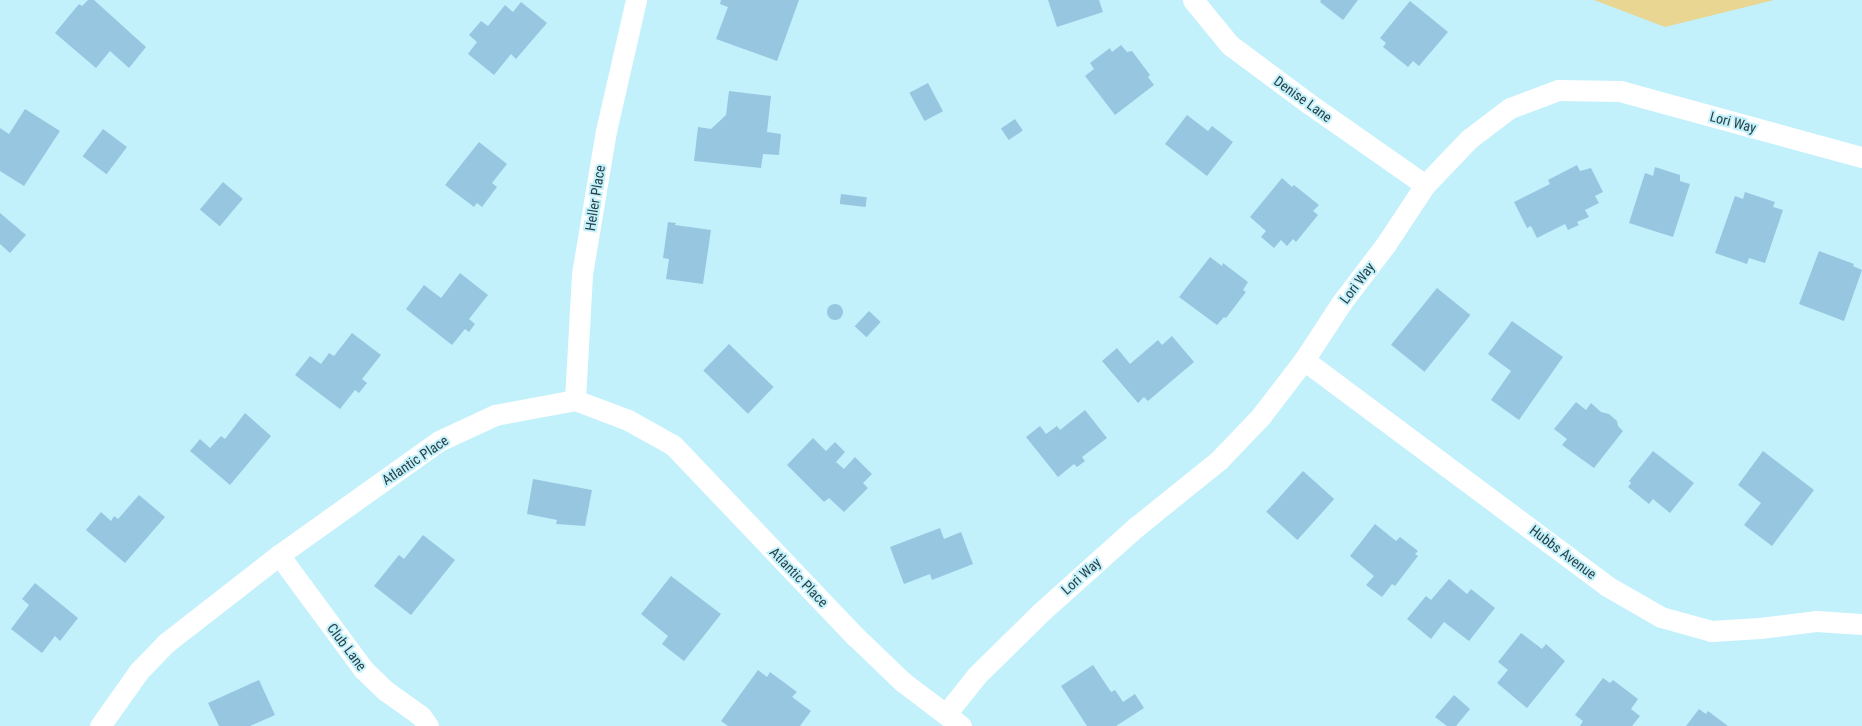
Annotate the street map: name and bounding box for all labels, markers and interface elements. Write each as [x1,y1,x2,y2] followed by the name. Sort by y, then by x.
[1271,72,1335,126] street label: Denise Lane
[1708,108,1758,136] street label: Lori Way
[582,164,608,232] street label: Heller Place
[1336,259,1378,307] street label: Lori Way
[379,432,451,488] street label: Atlantic Place
[1526,521,1600,583] street label: Hubbs Avenue
[766,544,832,610] street label: Atlantic Place
[1058,554,1104,598] street label: Lori Way
[324,620,370,674] street label: Club Lane

